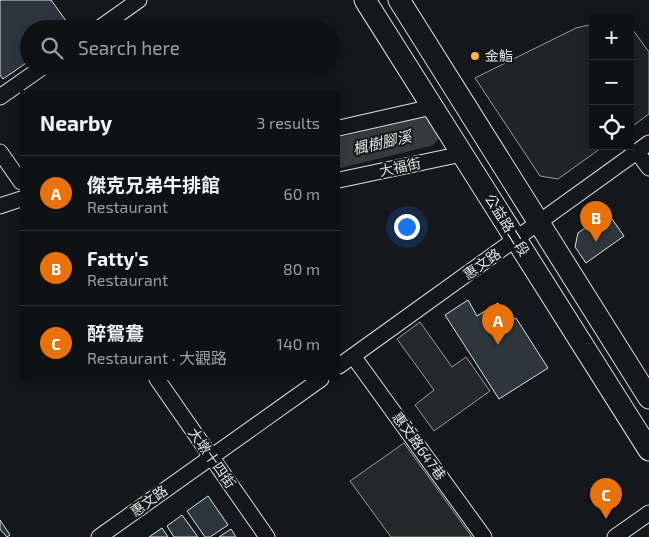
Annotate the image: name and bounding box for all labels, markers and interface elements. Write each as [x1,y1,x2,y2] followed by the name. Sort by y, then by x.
[589,15,634,150] map controls
[589,15,634,60] button: +
[20,20,340,75] search box
[38,34,66,62] icon: search
[78,36,180,59] text: Search here
[485,47,513,64] place label: 金鮨
[469,50,481,62] marker: 金鮨
[589,60,634,105] button: −
[589,105,634,150] button: locate
[40,110,112,135] text: Nearby
[257,113,320,132] text: 3 results
[351,126,415,158] water label: 楓樹腳溪
[378,154,422,179] street label: 大福街
[87,173,220,196] text: 傑克兄弟牛排館
[51,184,61,203] text: A
[284,184,320,203] text: 60 m
[482,191,533,259] street label: 公益路二段
[87,197,168,216] text: Restaurant
[580,201,612,242] pin: B
[394,214,420,240] your location
[460,245,504,283] street label: 惠文路
[87,247,148,270] text: Fatty's
[51,259,61,278] text: B
[283,259,320,278] text: 80 m
[87,270,168,289] text: Restaurant
[482,304,514,345] pin: A
[87,321,144,344] text: 醉鴛鴦
[51,334,61,353] text: C
[277,334,320,353] text: 140 m
[87,348,227,367] text: Restaurant · 大觀路
[389,408,450,483] street label: 惠文路647巷
[185,424,239,491] street label: 大墩十四街
[590,478,622,519] pin: C
[127,481,171,520] street label: 惠文路

